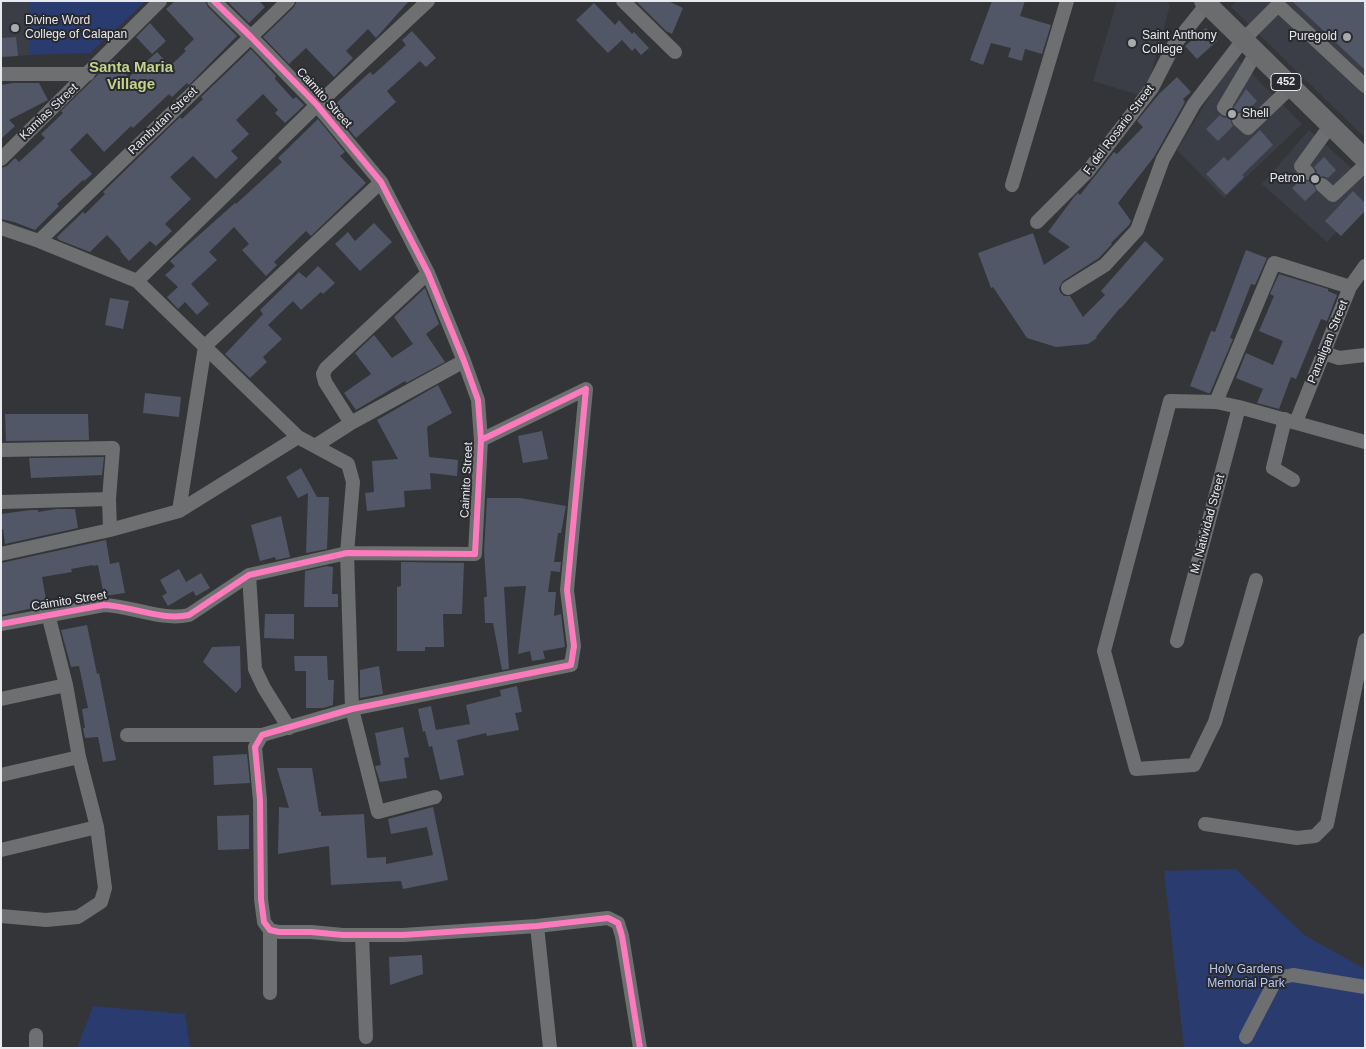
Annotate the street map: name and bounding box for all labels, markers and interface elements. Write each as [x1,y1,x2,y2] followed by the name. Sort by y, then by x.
[25,14,127,42] place label: Divine Word College of Calapan
[9,22,21,34] marker: Divine Word College of Calapan
[1142,29,1217,57] place label: Saint Anthony College
[1289,30,1337,44] place label: Puregold
[1341,31,1353,43] marker: Puregold
[1126,37,1138,49] marker: Saint Anthony College
[89,59,173,94] district label: Santa Maria Village
[293,65,355,131] street label: Caimito Street
[1271,74,1301,90] road number: 452
[17,81,81,143] street label: Kamias Street
[1081,82,1157,178] street label: F. del Rosario Street
[125,84,201,158] street label: Rambutan Street
[1242,107,1269,121] place label: Shell
[1226,108,1238,120] marker: Shell
[1270,172,1305,186] place label: Petron
[1309,173,1321,185] marker: Petron
[1305,298,1351,386] street label: Panaligan Street
[458,442,476,518] street label: Caimito Street
[1188,473,1228,575] street label: M. Natividad Street
[30,588,108,614] street label: Caimito Street
[1207,963,1285,991] park label: Holy Gardens Memorial Park

